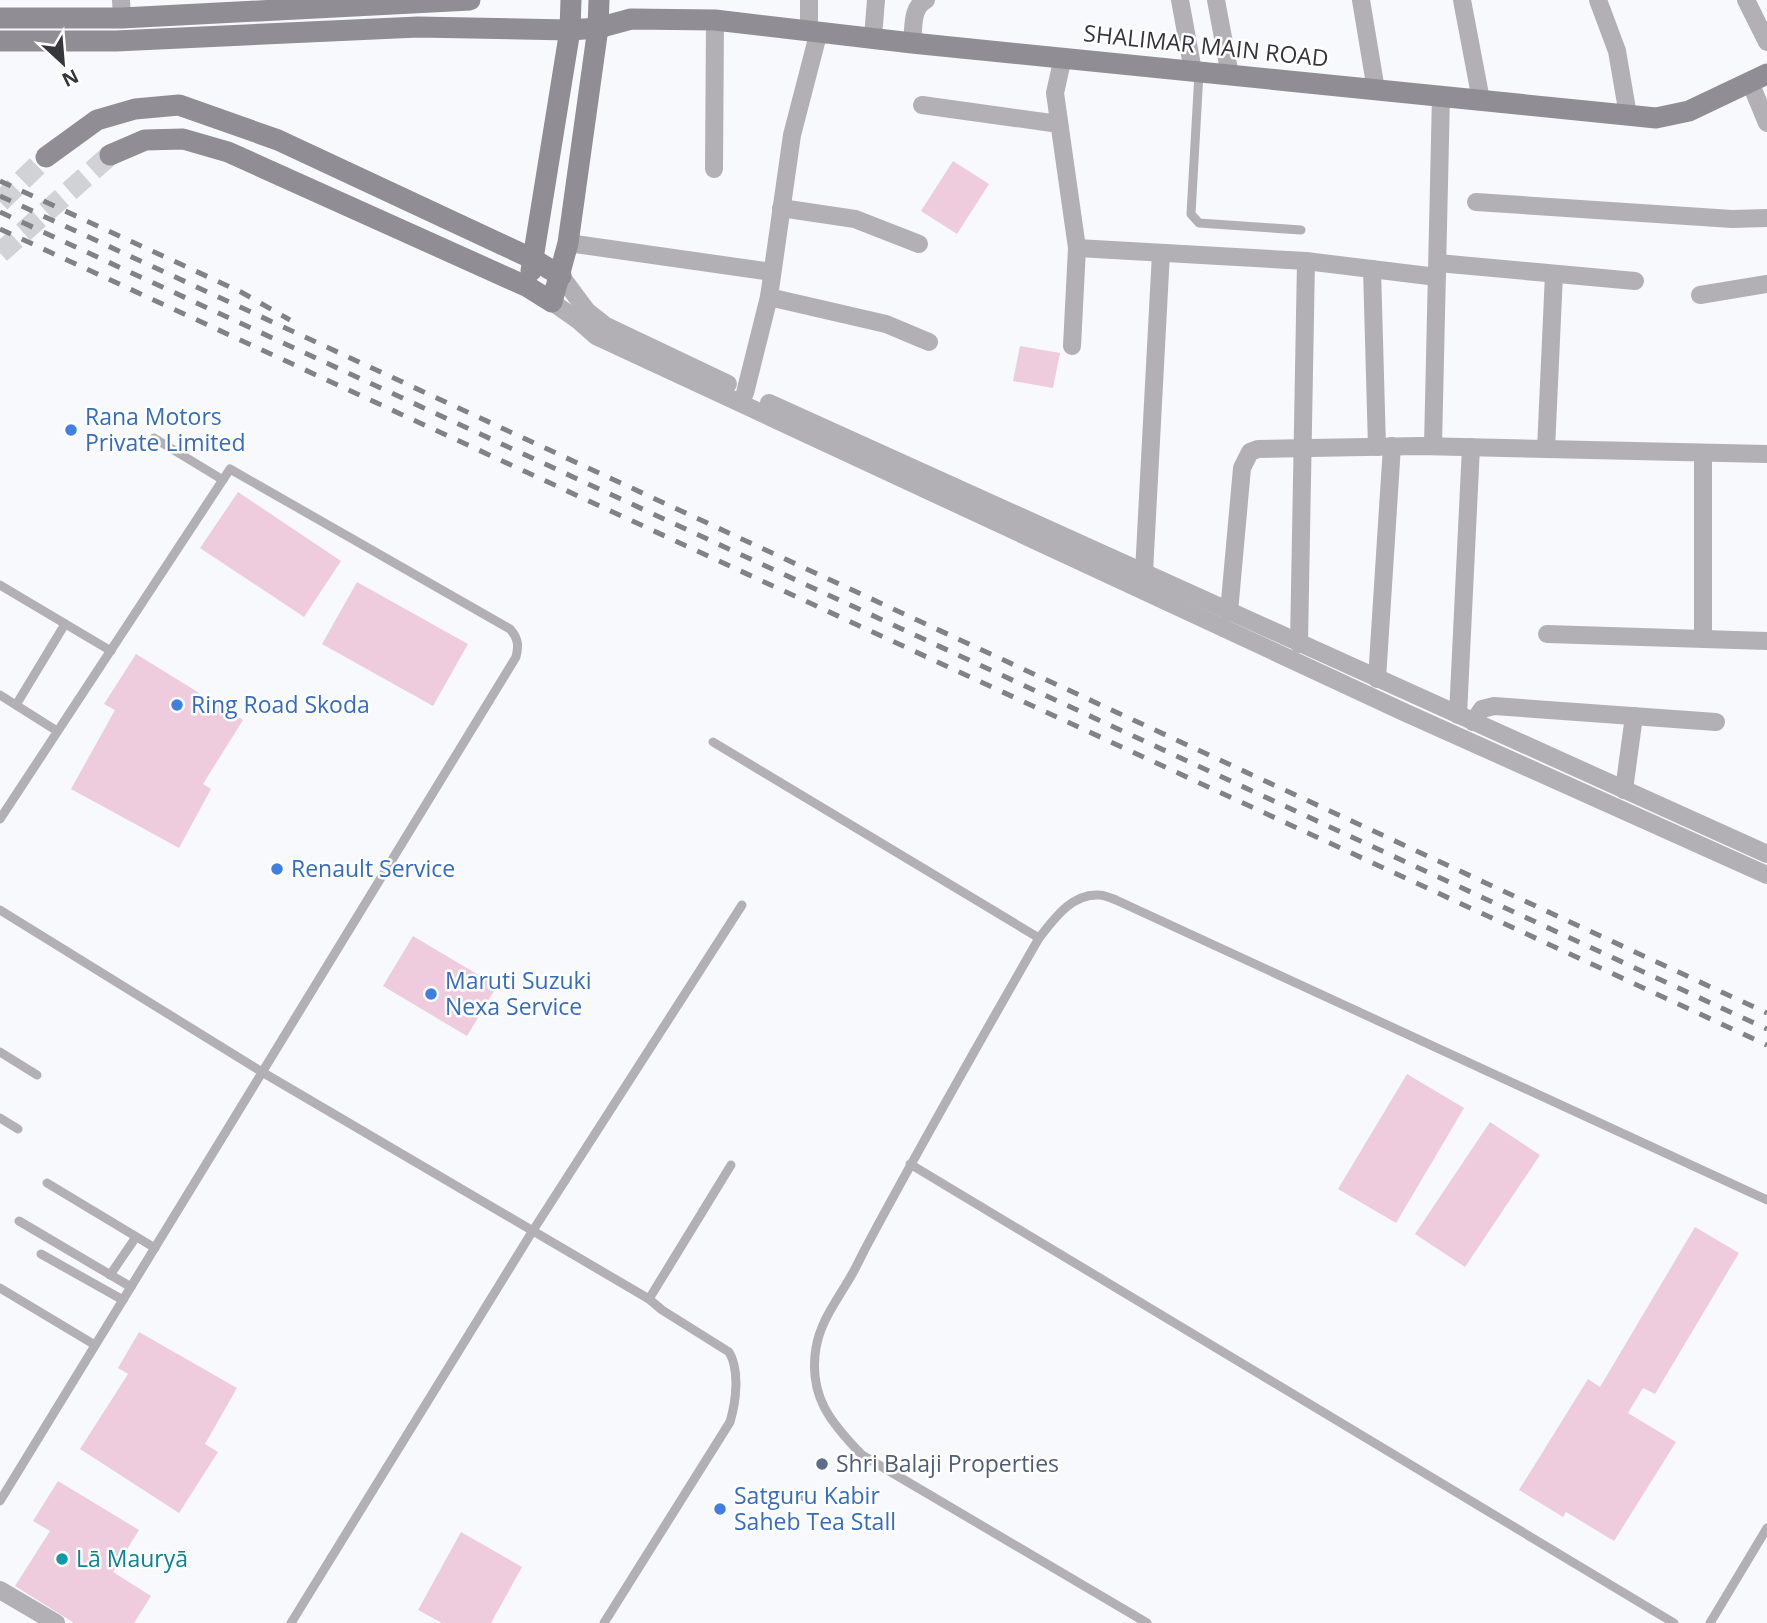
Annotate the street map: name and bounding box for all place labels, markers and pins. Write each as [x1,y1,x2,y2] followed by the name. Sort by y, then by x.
[85,400,246,458] place label: Rana Motors Private Limited
[63,422,79,438] marker: Rana Motors Private Limited
[191,688,370,720] place label: Ring Road Skoda
[169,697,185,713] marker: Ring Road Skoda
[291,852,455,884] place label: Renault Service
[269,861,285,877] marker: Renault Service
[445,964,591,1022] place label: Maruti Suzuki Nexa Service
[423,986,439,1002] marker: Maruti Suzuki Nexa Service
[836,1447,1059,1479] place label: Shri Balaji Properties
[814,1456,830,1472] marker: Shri Balaji Properties
[734,1479,896,1537] place label: Satguru Kabir Saheb Tea Stall
[712,1501,728,1517] marker: Satguru Kabir Saheb Tea Stall
[76,1542,188,1574] place label: Lā Mauryā
[54,1551,70,1567] marker: Lā Mauryā

